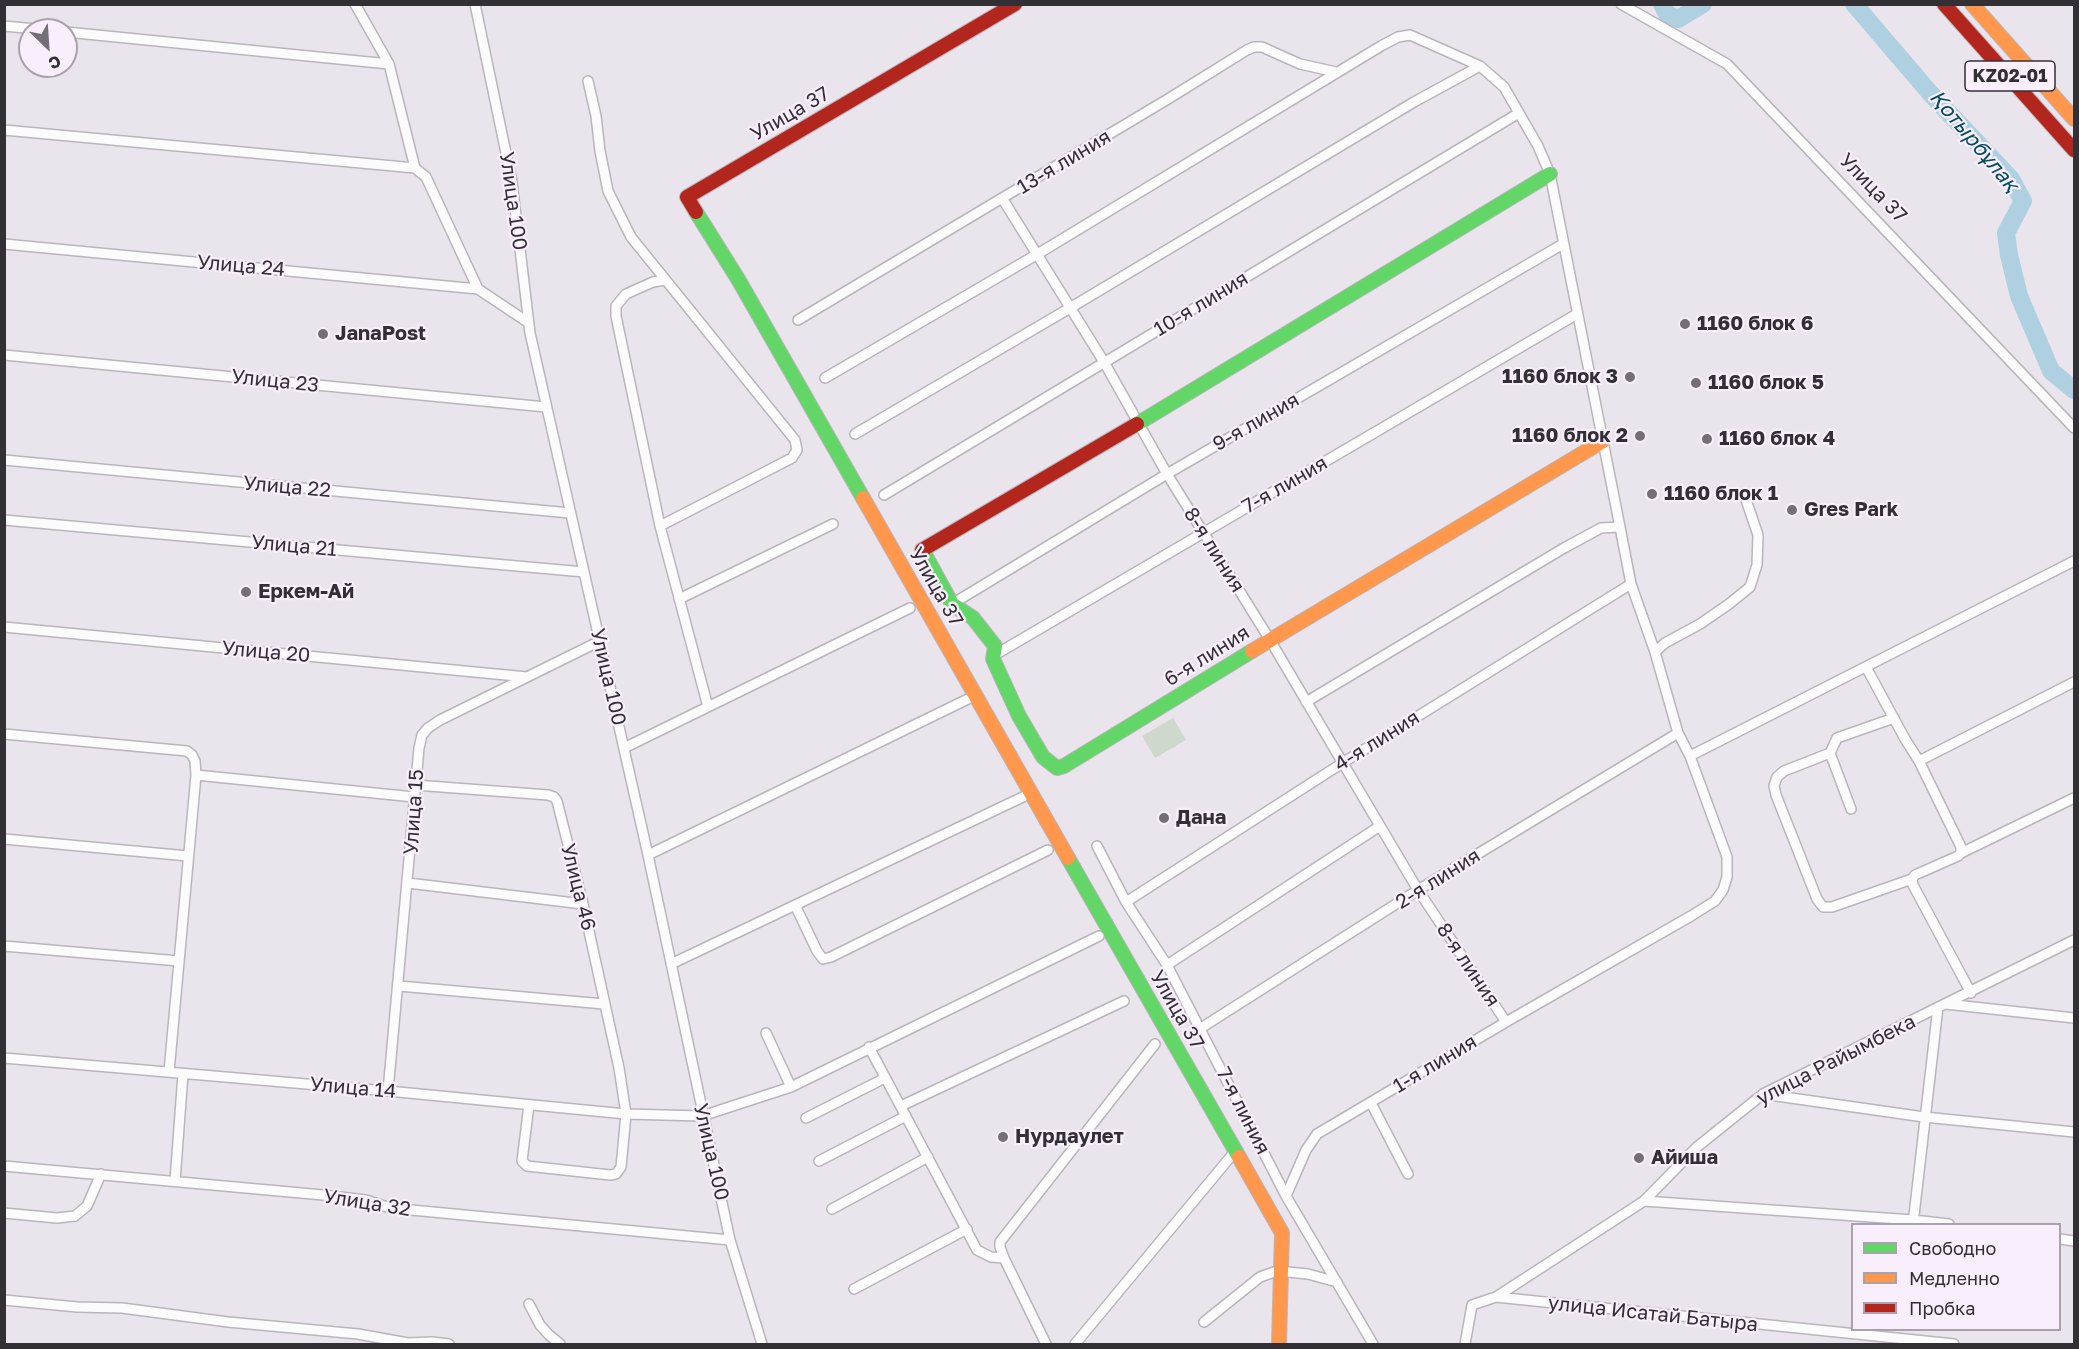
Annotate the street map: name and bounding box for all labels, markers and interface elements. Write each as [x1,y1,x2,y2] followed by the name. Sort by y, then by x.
[18,18,78,78] north arrow
[45,51,64,74] text: С
[1965,61,2055,91] road number: KZ02-01
[746,82,834,146] street label: Улица 37
[1924,85,2024,197] water label: Қотырбұлақ
[1013,125,1115,199] street label: 13-я линия
[1834,148,1912,228] street label: Улица 37
[494,150,532,252] street label: Улица 100
[196,250,286,282] street label: Улица 24
[1149,266,1253,342] street label: 10-я линия
[1697,312,1813,336] place label: 1160 блок 6
[1678,317,1692,331] marker: 1160 блок 6
[335,322,426,346] place label: JanaPost
[316,327,330,341] marker: JanaPost
[230,364,320,398] street label: Улица 23
[1502,365,1618,389] place label: 1160 блок 3
[1623,370,1637,384] marker: 1160 блок 3
[1708,371,1824,395] place label: 1160 блок 5
[1689,376,1703,390] marker: 1160 блок 5
[1209,388,1303,456] street label: 9-я линия
[1512,424,1628,448] place label: 1160 блок 2
[1719,427,1835,451] place label: 1160 блок 4
[1633,429,1647,443] marker: 1160 блок 2
[1700,432,1714,446] marker: 1160 блок 4
[1238,451,1332,519] street label: 7-я линия
[242,471,332,503] street label: Улица 22
[1664,482,1778,506] place label: 1160 блок 1
[1645,487,1659,501] marker: 1160 блок 1
[1804,498,1898,522] place label: Gres Park
[1178,503,1250,597] street label: 8-я линия
[1785,503,1799,517] marker: Gres Park
[250,530,338,562] street label: Улица 21
[904,543,968,631] street label: Улица 37
[258,580,354,604] place label: Еркем-Ай
[239,585,253,599] marker: Еркем-Ай
[1160,620,1254,692] street label: 6-я линия
[585,626,631,728] street label: Улица 100
[221,636,311,668] street label: Улица 20
[1330,705,1424,777] street label: 4-я линия
[399,768,429,856] street label: Улица 15
[1176,806,1226,830] place label: Дана
[1157,811,1171,825] marker: Дана
[556,841,600,933] street label: Улица 46
[1391,844,1485,914] street label: 2-я линия
[1431,919,1505,1011] street label: 8-я линия
[1145,966,1209,1054] street label: Улица 37
[1752,1010,1920,1110] street label: улица Райымбека
[1389,1030,1481,1098] street label: 1-я линия
[1211,1064,1275,1158] street label: 7-я линия
[309,1072,397,1104] street label: Улица 14
[688,1101,734,1203] street label: Улица 100
[1015,1125,1124,1149] place label: Нурдаулет
[996,1130,1010,1144] marker: Нурдаулет
[1651,1146,1718,1170] place label: Айиша
[1632,1151,1646,1165] marker: Айиша
[322,1184,412,1222] street label: Улица 32
[1851,1223,2061,1331] legend
[1909,1237,1996,1259] text: Свободно
[1909,1267,2000,1289] text: Медленно
[1547,1291,1759,1337] street label: улица Исатай Батыра
[1909,1297,1975,1319] text: Пробка

